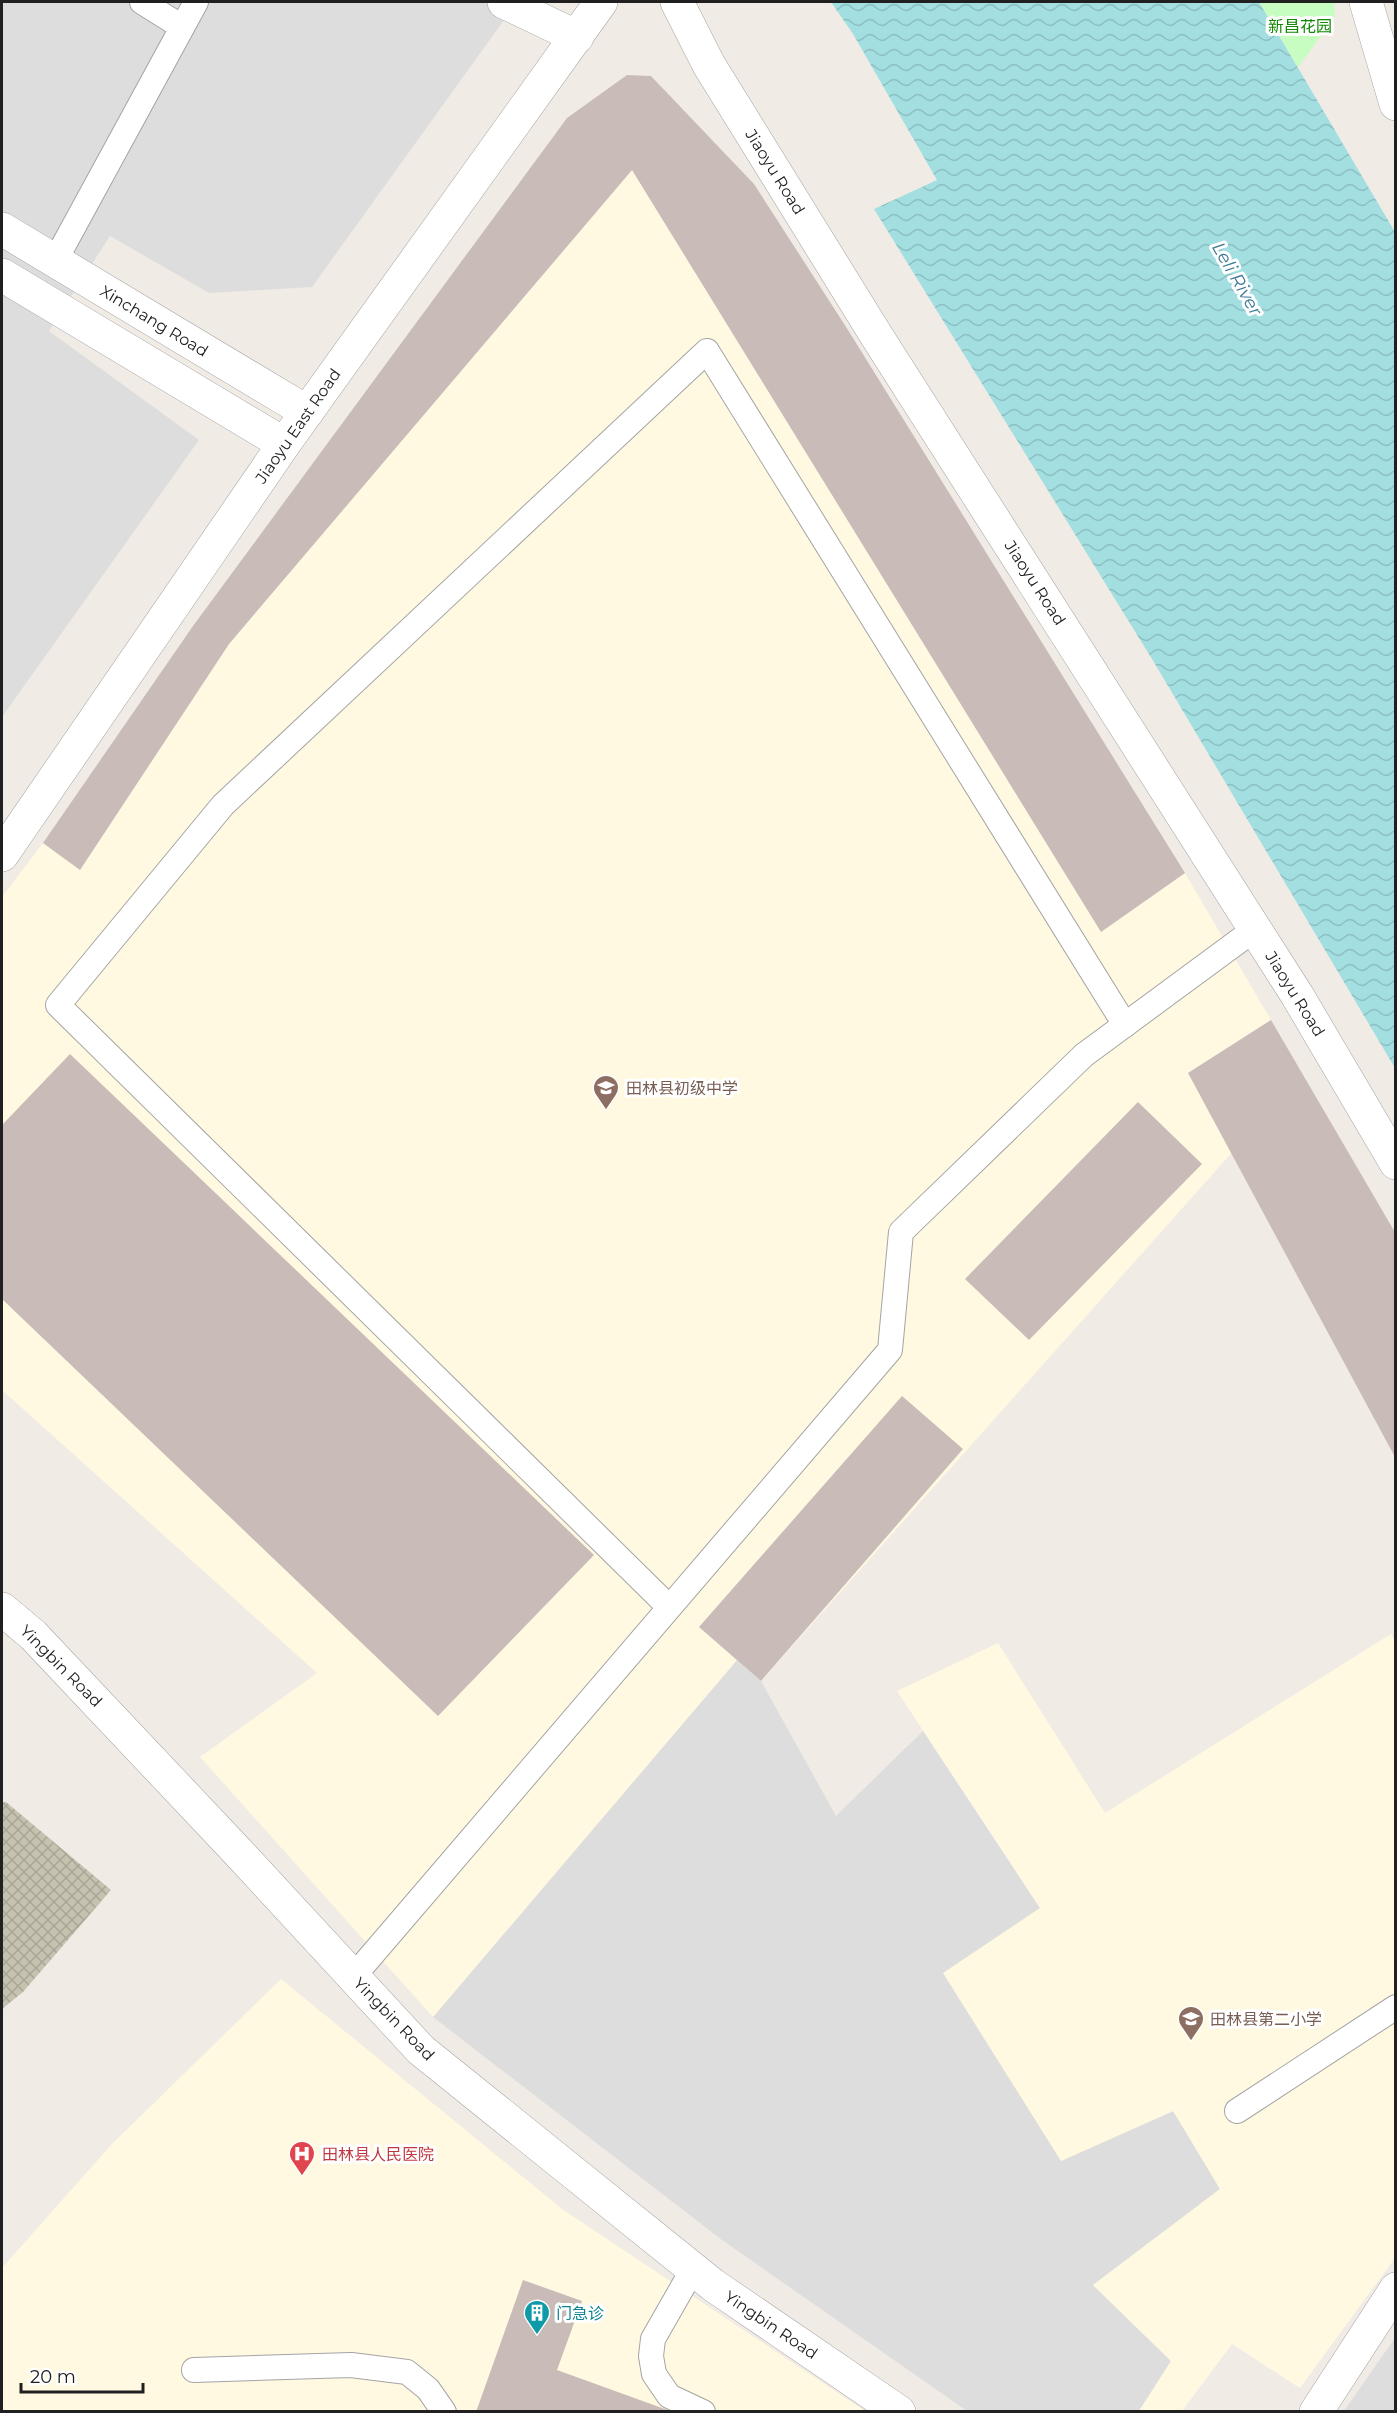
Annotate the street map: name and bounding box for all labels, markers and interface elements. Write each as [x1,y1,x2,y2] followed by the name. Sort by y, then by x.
[1268,17,1332,36] park label: 新昌花园
[741,125,809,218] street label: Jiaoyu Road
[1207,238,1267,320] water label: Leli River
[97,281,211,361] street label: Xinchang Road
[251,365,345,488] street label: Jiaoyu East Road
[1000,536,1069,629] street label: Jiaoyu Road
[1261,947,1329,1040] street label: Jiaoyu Road
[591,1073,621,1111] school or university icon: 田林县初级中学
[626,1079,738,1098] place label: 田林县初级中学
[16,1621,106,1711] street label: Yingbin Road
[350,1974,438,2064] street label: Yingbin Road
[1176,2004,1206,2042] school or university icon: 田林县第二小学
[1210,2010,1322,2029] place label: 田林县第二小学
[287,2139,317,2177] hospital icon: 田林县人民医院
[322,2145,434,2164] place label: 田林县人民医院
[721,2287,821,2363] street label: Yingbin Road
[522,2298,552,2336] building icon: 门急诊
[556,2304,604,2323] place label: 门急诊
[21,2356,142,2394] scale bar
[30,2366,76,2388] text: 20 m

